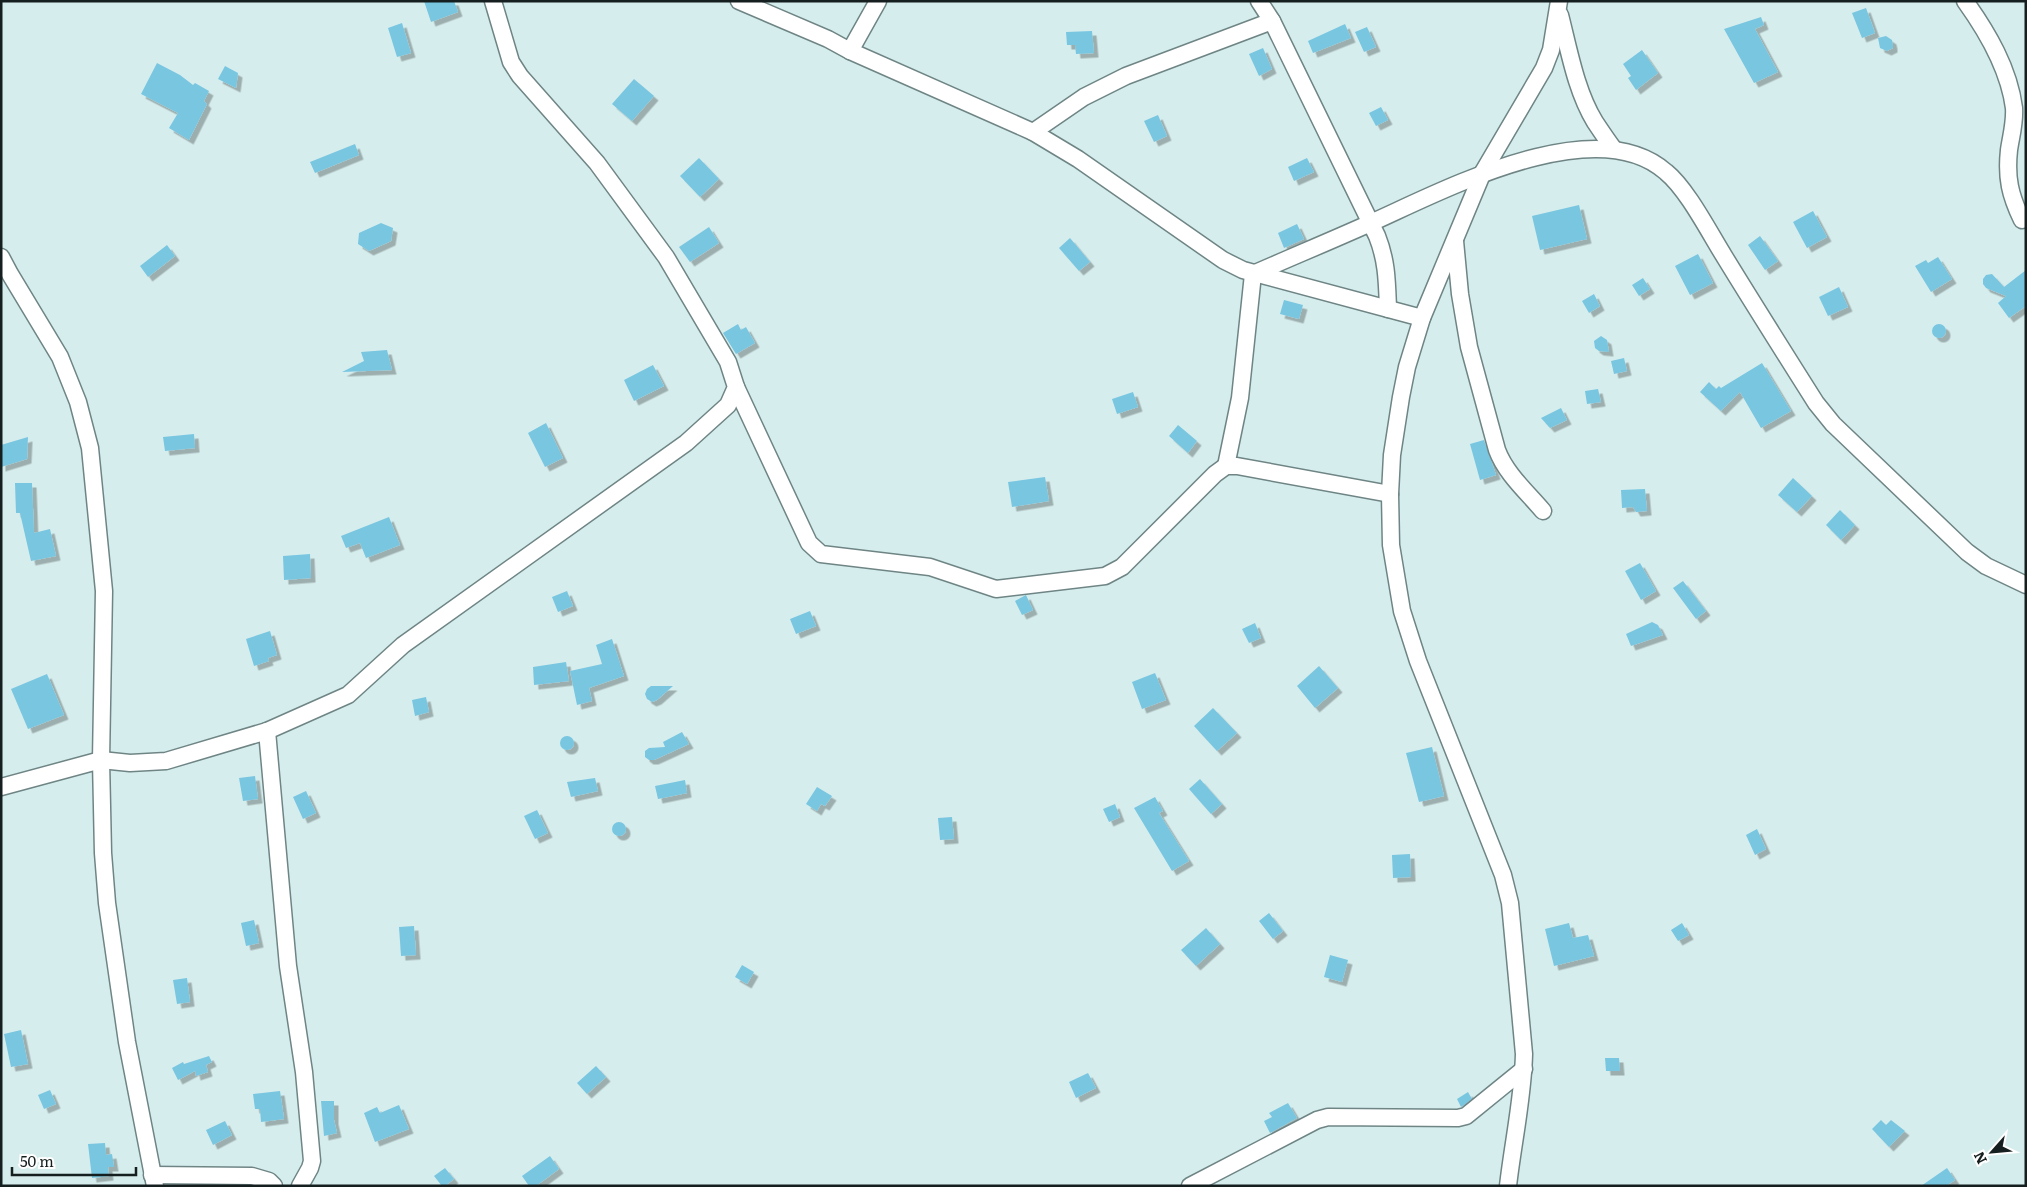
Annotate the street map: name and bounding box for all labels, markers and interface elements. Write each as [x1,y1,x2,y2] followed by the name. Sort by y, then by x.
[1967,1127,2017,1177] north arrow
[12,1144,136,1176] scale bar
[1968,1148,1991,1168] text: N
[20,1149,54,1172] text: 50 m

